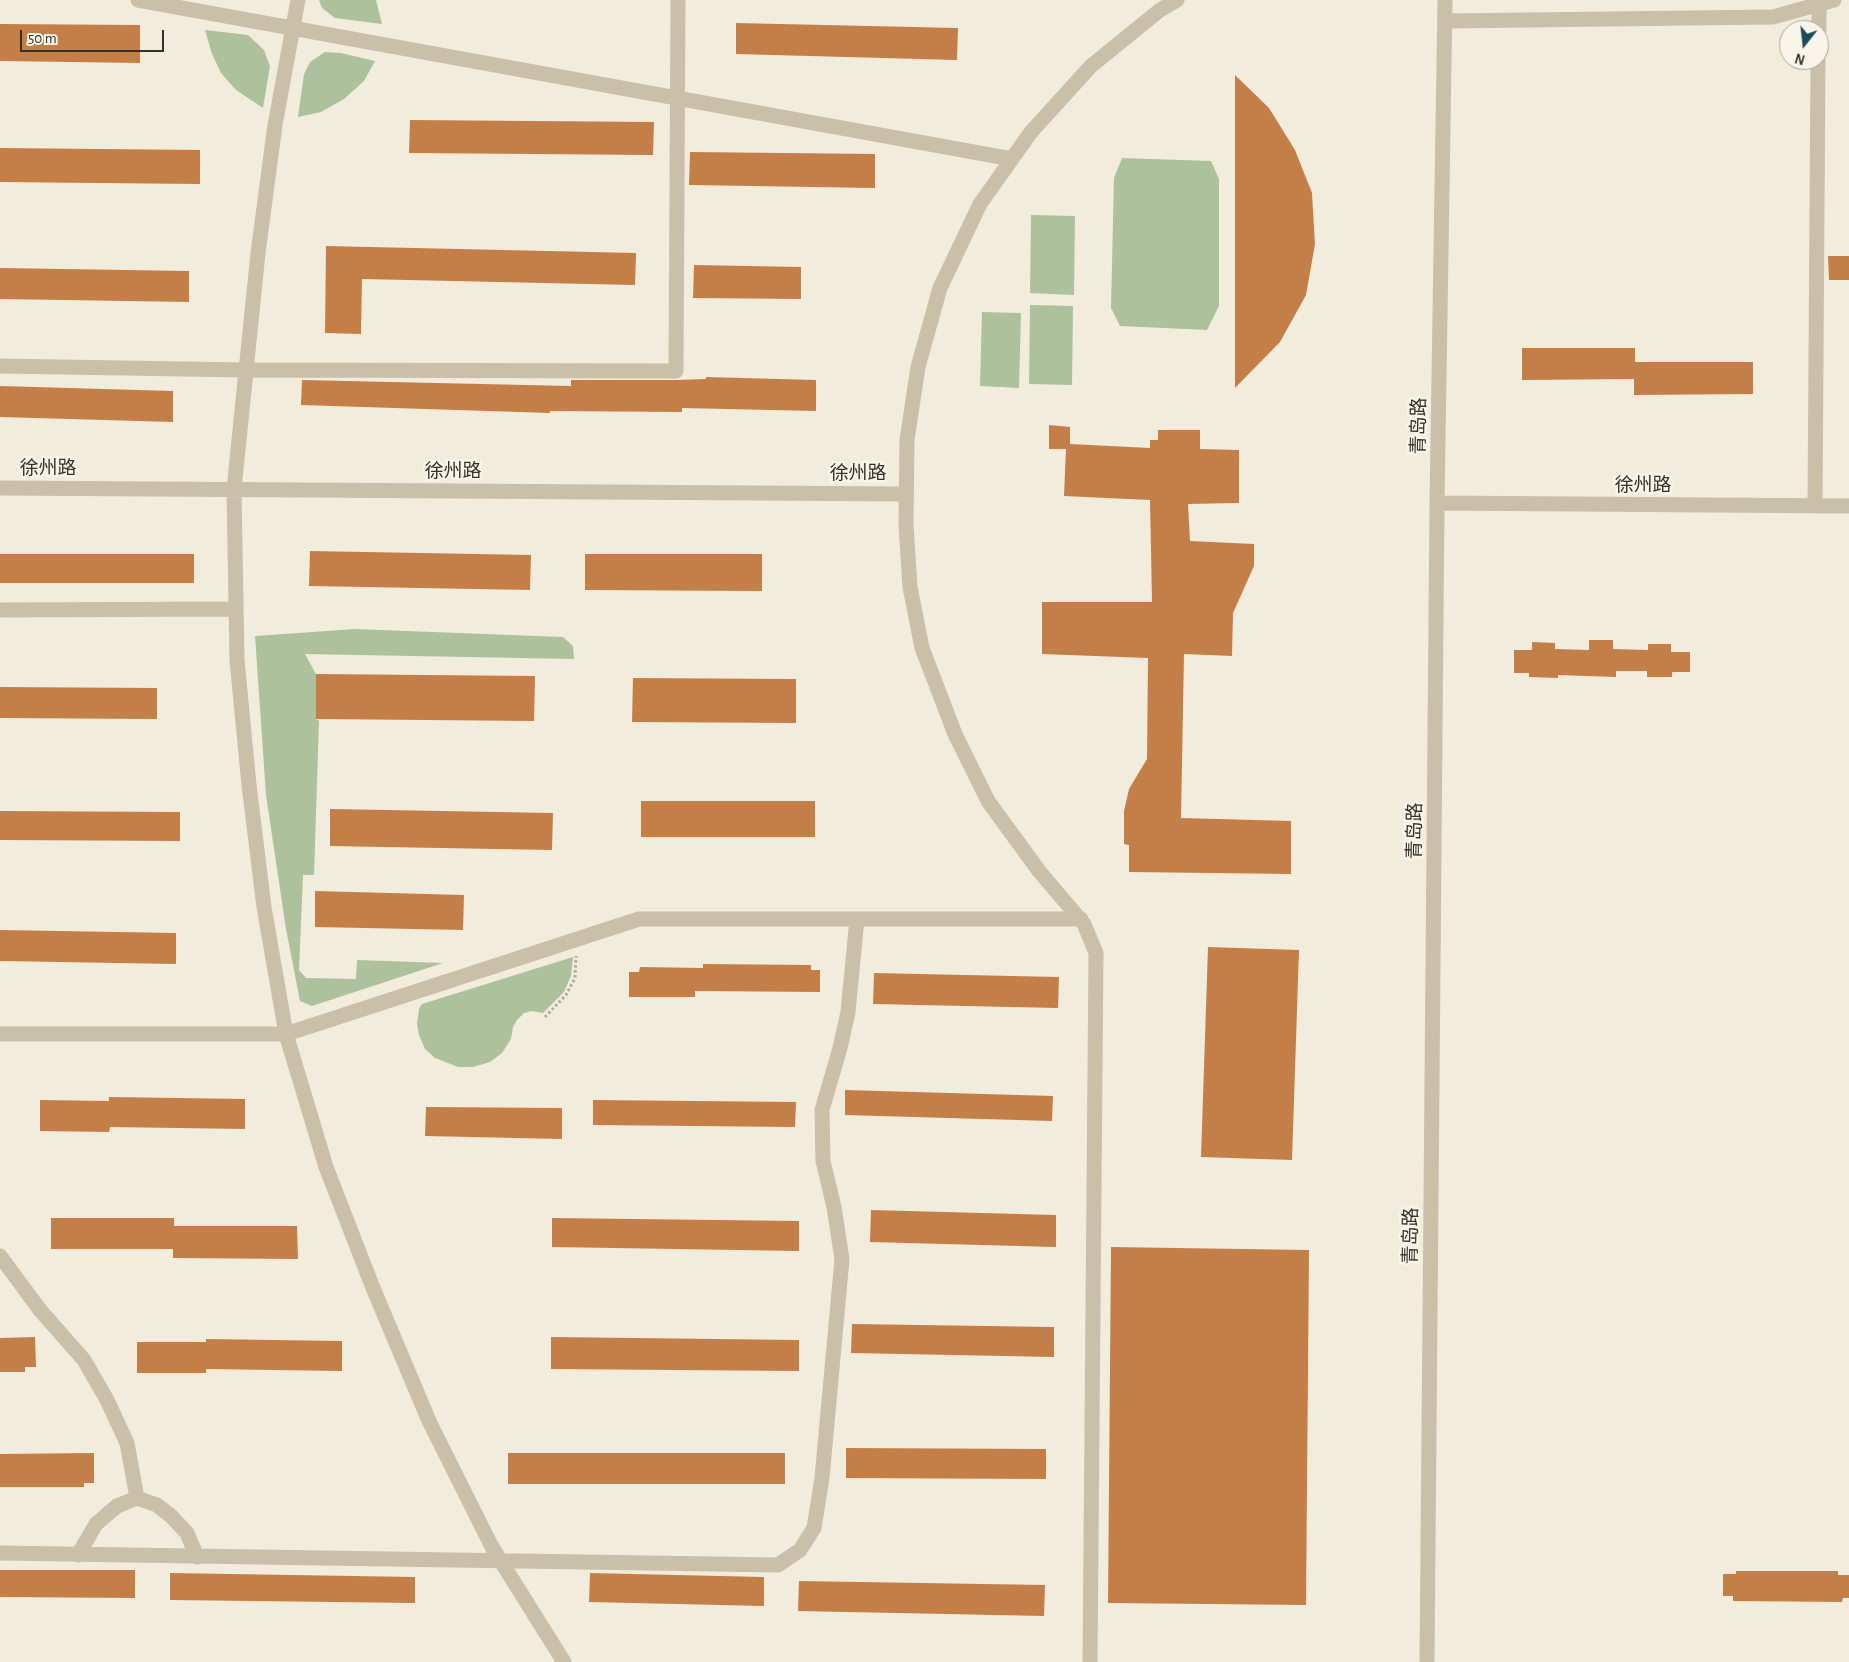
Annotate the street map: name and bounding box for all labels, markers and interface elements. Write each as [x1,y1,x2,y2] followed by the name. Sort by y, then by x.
[22,20,166,52] scale bar
[1779,20,1829,70] north arrow
[28,31,57,46] text: 50 m
[1794,50,1807,67] text: N
[1407,397,1431,455] street label: 青岛路
[20,457,76,479] street label: 徐州路
[425,460,481,482] street label: 徐州路
[830,462,886,484] street label: 徐州路
[1615,474,1671,496] street label: 徐州路
[1403,802,1427,860] street label: 青岛路
[1399,1207,1423,1265] street label: 青岛路

